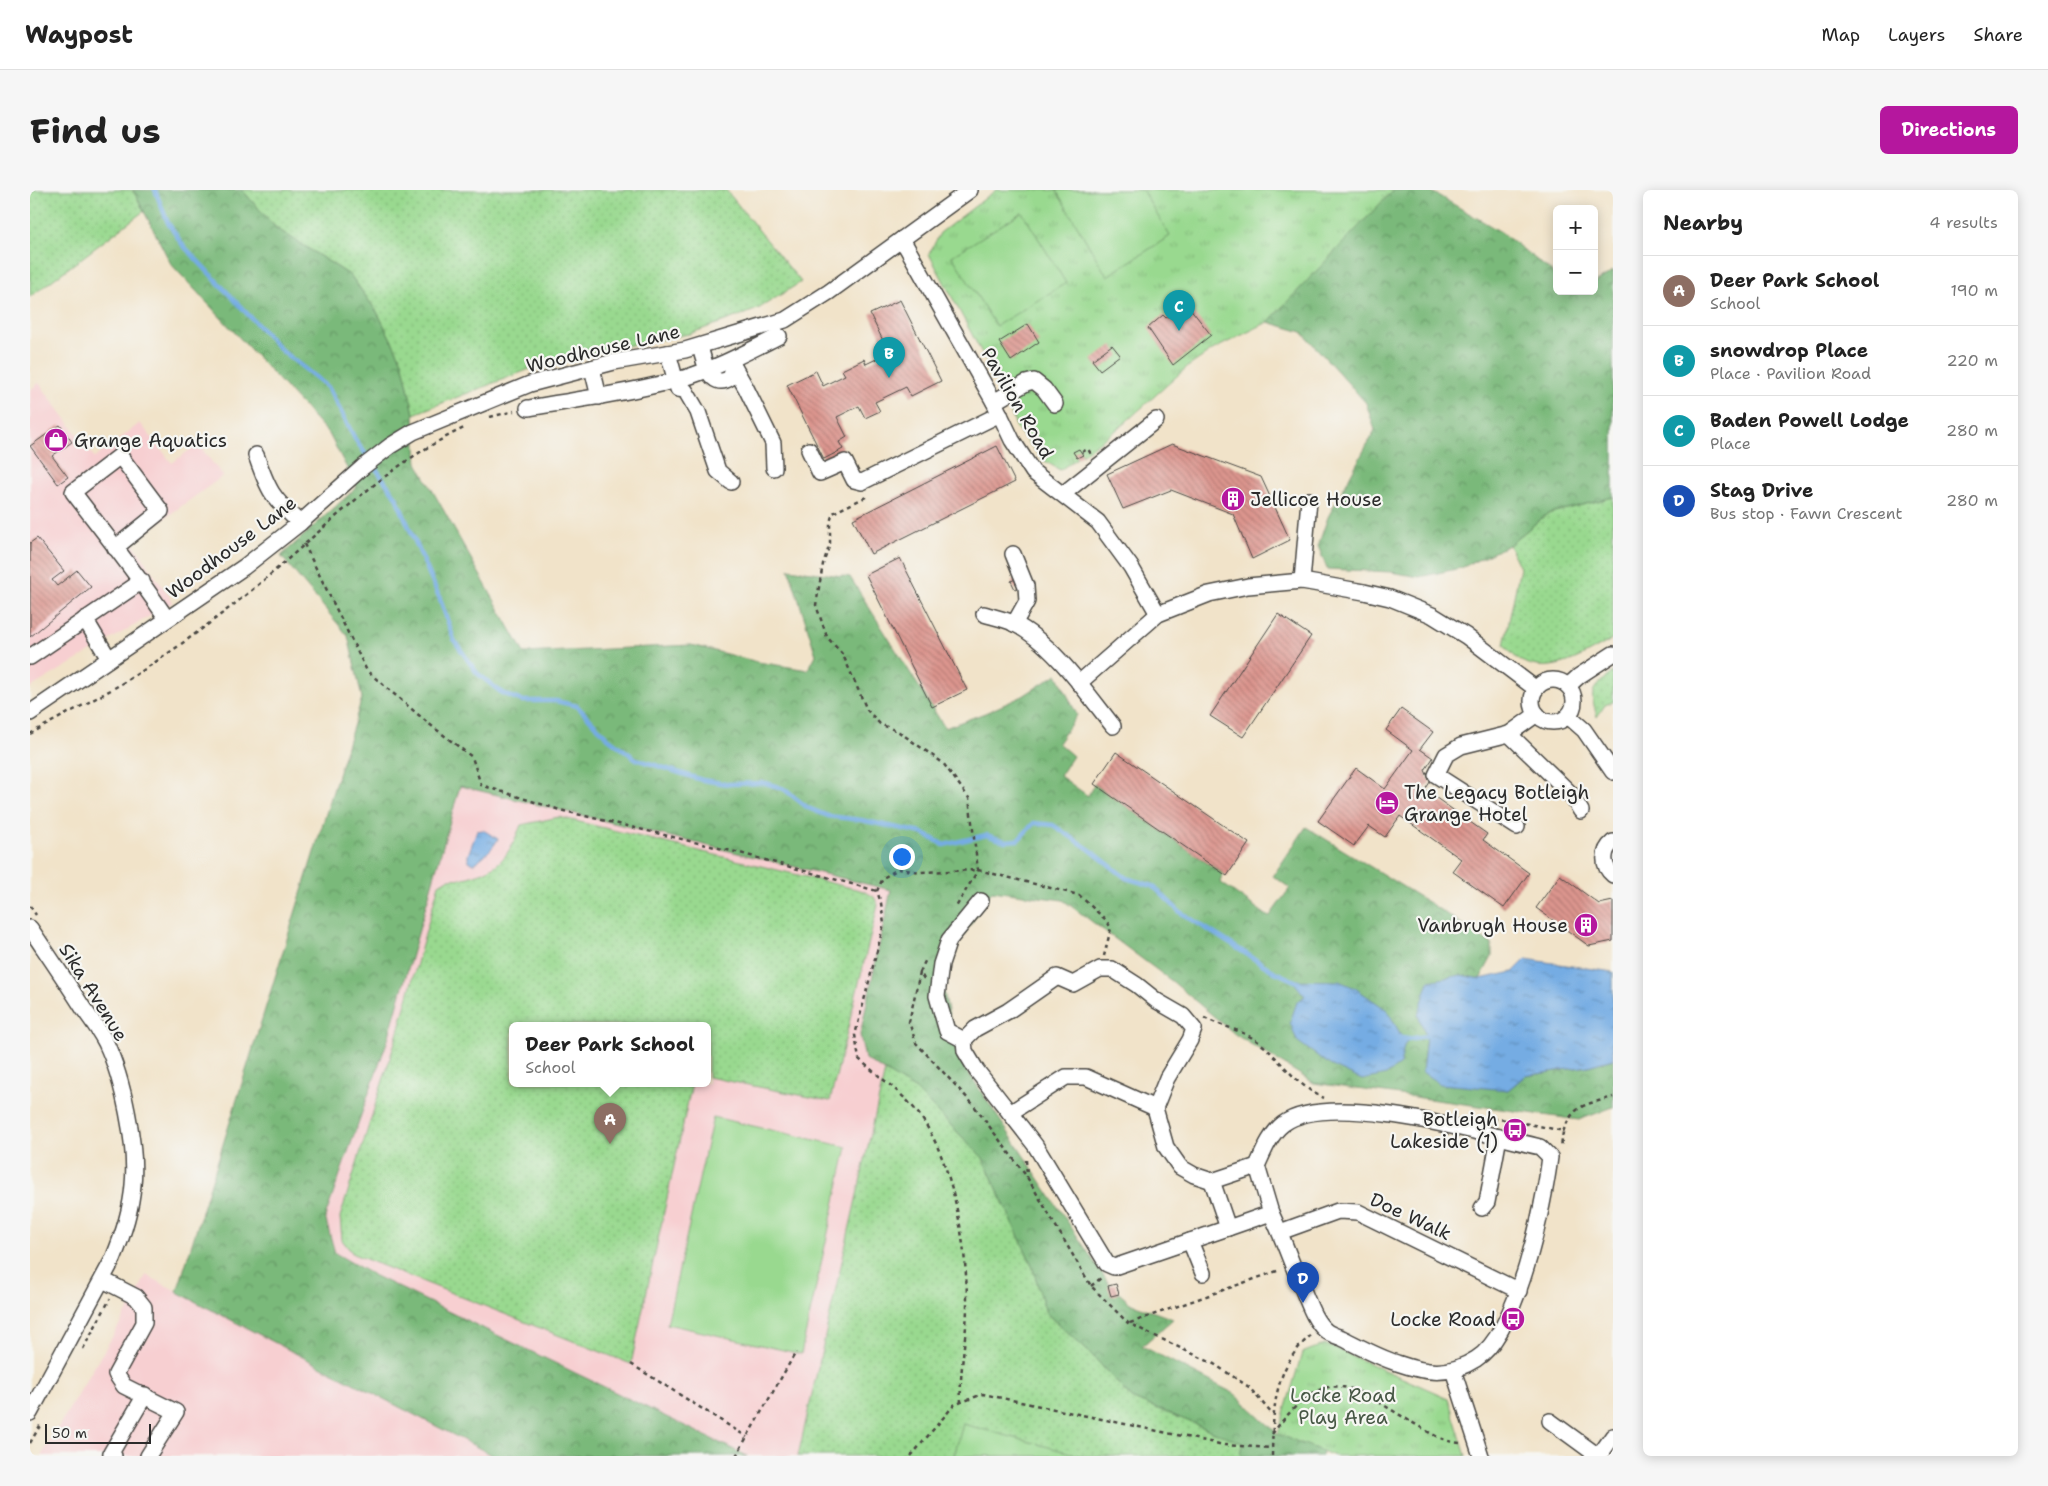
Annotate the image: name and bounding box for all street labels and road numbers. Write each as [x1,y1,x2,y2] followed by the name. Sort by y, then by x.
[524,319,682,378] street label: Woodhouse Lane
[976,343,1060,463] street label: Pavilion Road
[161,490,302,605] street label: Woodhouse Lane
[53,938,134,1046] street label: Sika Avenue
[1366,1187,1456,1246] street label: Doe Walk

